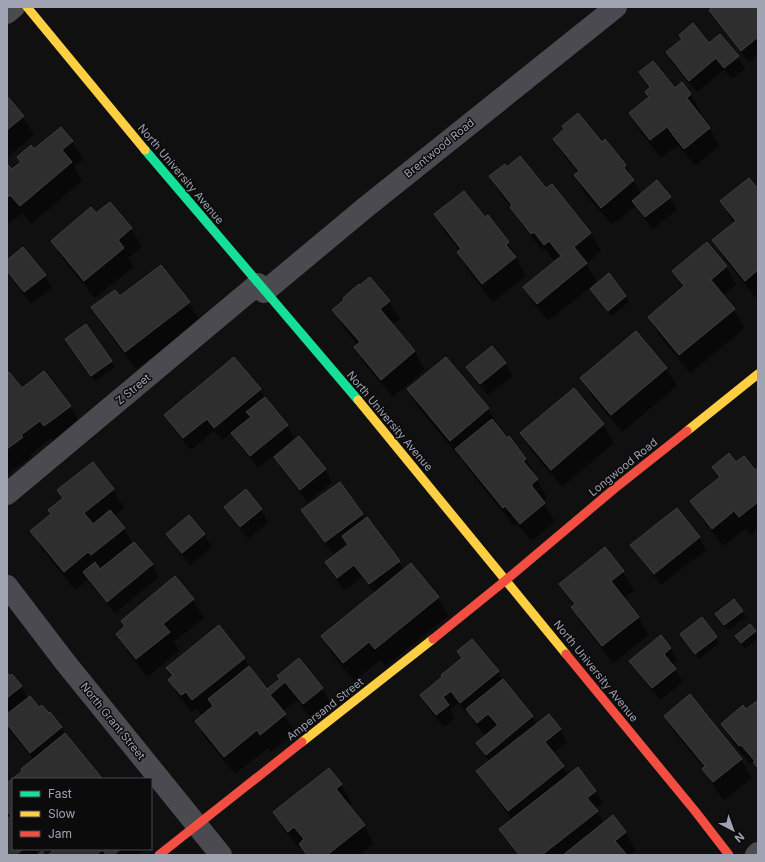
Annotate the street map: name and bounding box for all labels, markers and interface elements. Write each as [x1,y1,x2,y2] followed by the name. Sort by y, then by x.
[401,115,477,181] street label: Brentwood Road
[135,121,227,227] street label: North University Avenue
[344,368,436,474] street label: North University Avenue
[113,370,154,408] street label: Z Street
[586,435,660,499] street label: Longwood Road
[551,617,641,725] street label: North University Avenue
[284,674,367,743] street label: Ampersand Street
[78,680,149,763] street label: North Grant Street
[12,778,152,850] legend
[48,786,72,801] text: Fast
[48,806,76,821] text: Slow
[713,810,753,850] north arrow
[48,826,72,841] text: Jam
[732,830,747,846] text: N

